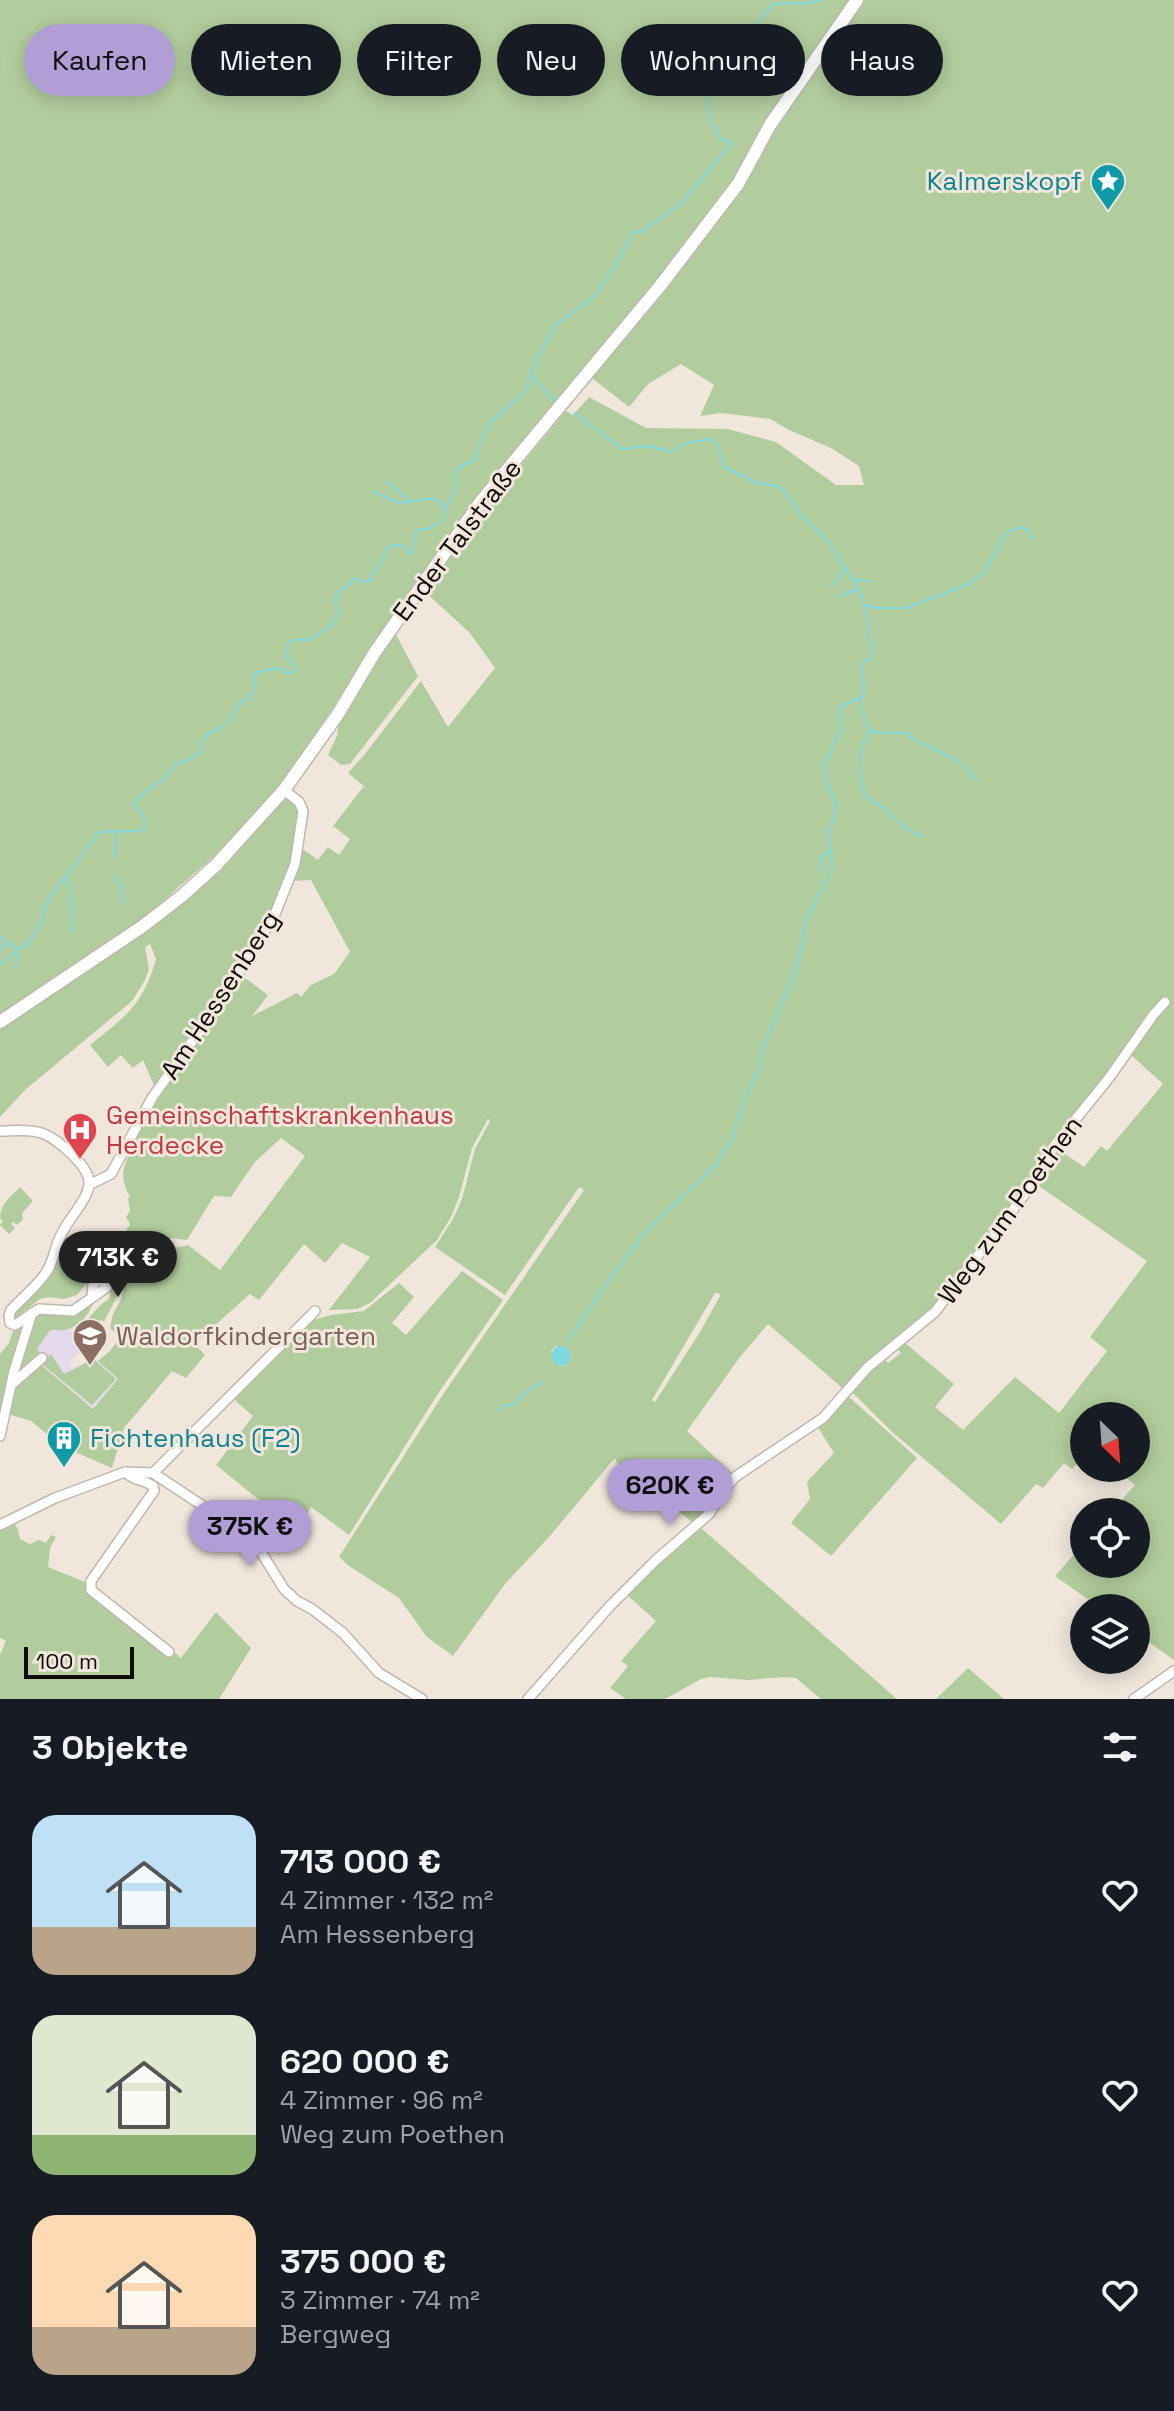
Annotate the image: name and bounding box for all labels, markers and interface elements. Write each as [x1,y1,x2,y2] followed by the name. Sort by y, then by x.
[24,24,175,96] chip: Kaufen
[191,24,341,96] chip: Mieten
[357,24,481,96] chip: Filter
[497,24,605,96] chip: Neu
[621,24,805,96] chip: Wohnung
[821,24,943,96] chip: Haus
[1089,162,1127,212] place icon: Kalmerskopf
[927,164,1082,198] place label: Kalmerskopf
[385,452,529,628] street label: Ender Talstraße
[153,904,287,1086] street label: Am Hessenberg
[106,1098,454,1162] place label: Gemeinschaftskrankenhaus Herdecke
[930,1109,1090,1311] street label: Weg zum Poethen
[61,1111,99,1161] hospital icon: Gemeinschaftskrankenhaus Herdecke
[53,1231,183,1299] pin: 713K €
[77,1240,159,1274] text: 713K €
[71,1317,109,1367] school or university icon: Waldorfkindergarten
[116,1319,376,1353] place label: Waldorfkindergarten
[1070,1402,1150,1482] north arrow
[1070,1402,1150,1674] map controls
[45,1419,83,1469] building icon: Fichtenhaus (F2)
[90,1421,301,1455] place label: Fichtenhaus (F2)
[605,1459,735,1527] pin: 620K €
[626,1468,714,1502] text: 620K €
[1070,1498,1150,1578] button: locate
[185,1500,315,1568] pin: 375K €
[207,1509,293,1543] text: 375K €
[1070,1594,1150,1674] button: layers
[24,1643,134,1679] scale bar
[36,1647,98,1675] text: 100 m
[1098,1725,1142,1769] icon: filters
[32,1726,188,1769] text: 3 Objekte
[280,1840,441,1883] text: 713 000 €
[96,1847,192,1943] icon: home
[1098,1873,1142,1917] icon: heart
[280,1883,493,1917] text: 4 Zimmer · 132 m²
[280,1917,475,1951] text: Am Hessenberg
[280,2040,450,2083] text: 620 000 €
[96,2047,192,2143] icon: home
[1098,2073,1142,2117] icon: heart
[280,2083,483,2117] text: 4 Zimmer · 96 m²
[280,2117,505,2151] text: Weg zum Poethen
[280,2240,446,2283] text: 375 000 €
[96,2247,192,2343] icon: home
[1098,2273,1142,2317] icon: heart
[280,2283,480,2317] text: 3 Zimmer · 74 m²
[280,2317,391,2351] text: Bergweg

